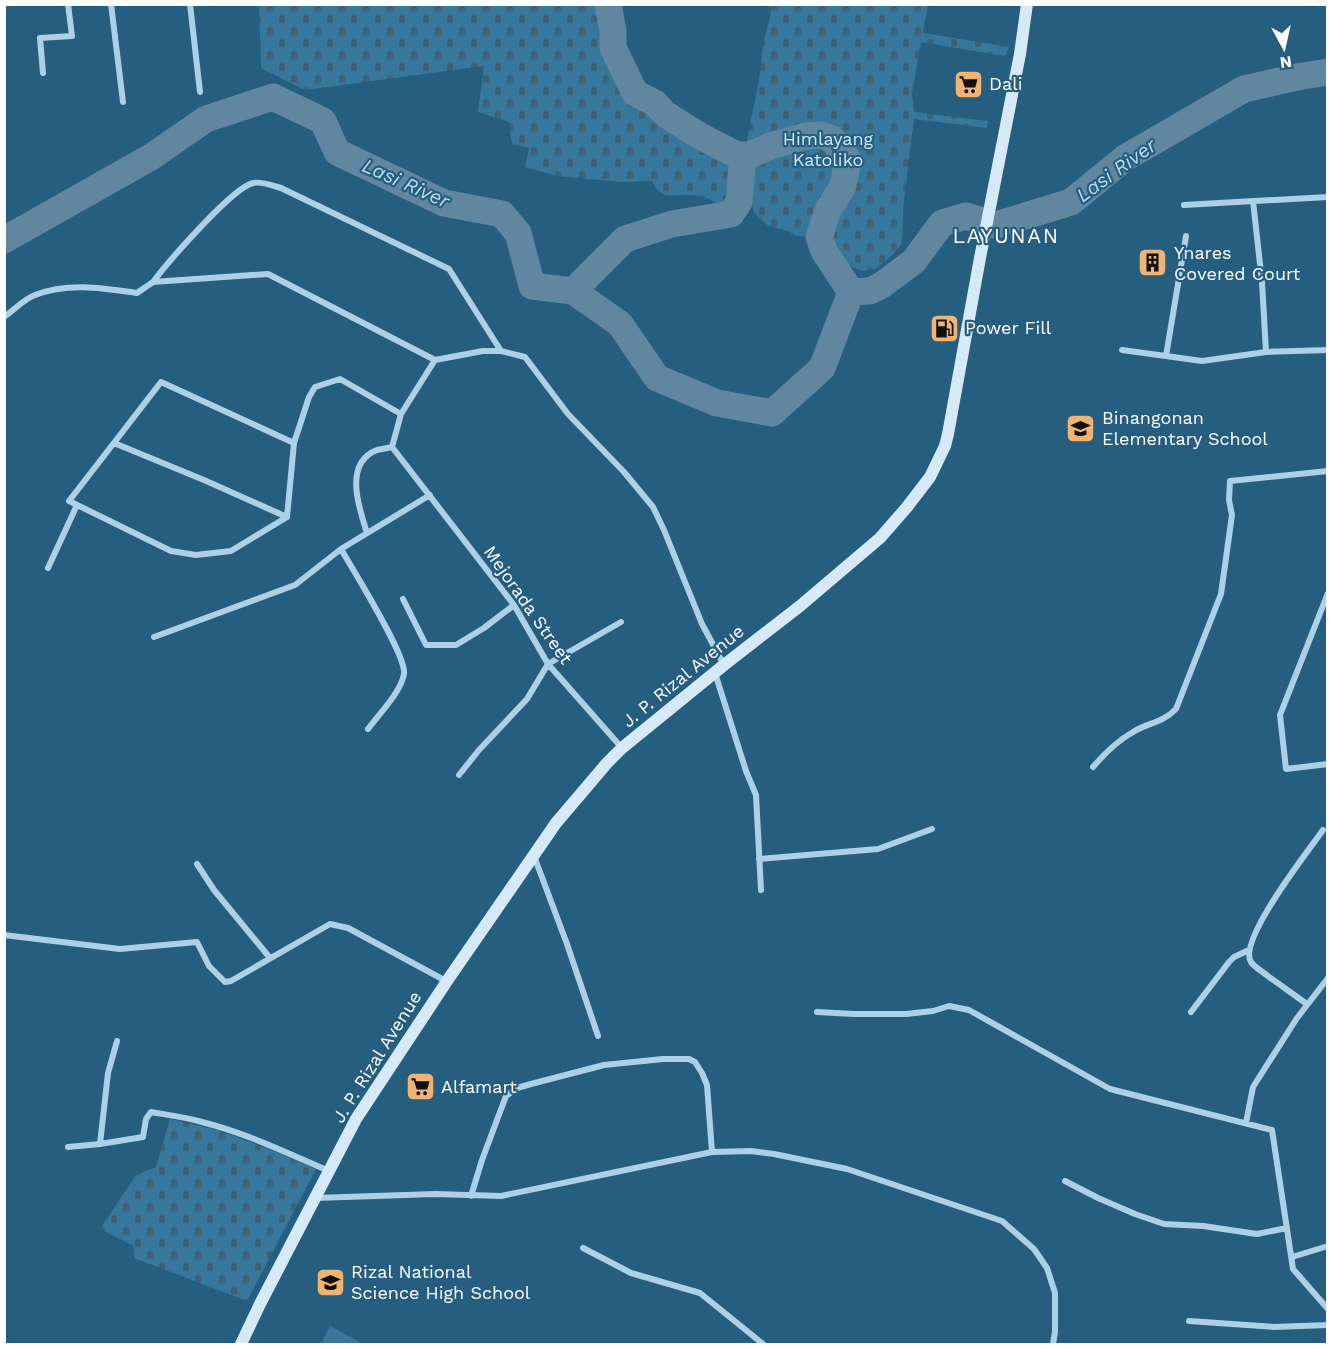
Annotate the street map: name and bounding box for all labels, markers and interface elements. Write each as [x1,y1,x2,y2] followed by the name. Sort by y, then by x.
[1254,18,1314,78] north arrow
[1279,52,1293,73] text: N
[952,68,984,100] supermarket icon: Dali
[989,73,1022,94] place label: Dali
[783,128,874,170] park label: Himlayang Katoliko
[1071,132,1162,207] water label: Lasi River
[359,153,454,213] water label: Lasi River
[952,223,1060,248] district label: LAYUNAN
[1174,242,1301,284] place label: Ynares Covered Court
[1137,247,1169,279] building icon: Ynares Covered Court
[928,312,960,344] fuel station icon: Power Fill
[965,317,1052,338] place label: Power Fill
[1102,407,1268,449] place label: Binangonan Elementary School
[1065,412,1097,444] school or university icon: Binangonan Elementary School
[480,541,577,668] street label: Mejorada Street
[617,620,748,731] street label: J. P. Rizal Avenue
[328,987,425,1126] street label: J. P. Rizal Avenue
[404,1071,436,1103] supermarket icon: Alfamart
[441,1076,517,1097] place label: Alfamart
[351,1261,531,1303] place label: Rizal National Science High School
[314,1266,346,1298] school or university icon: Rizal National Science High School

